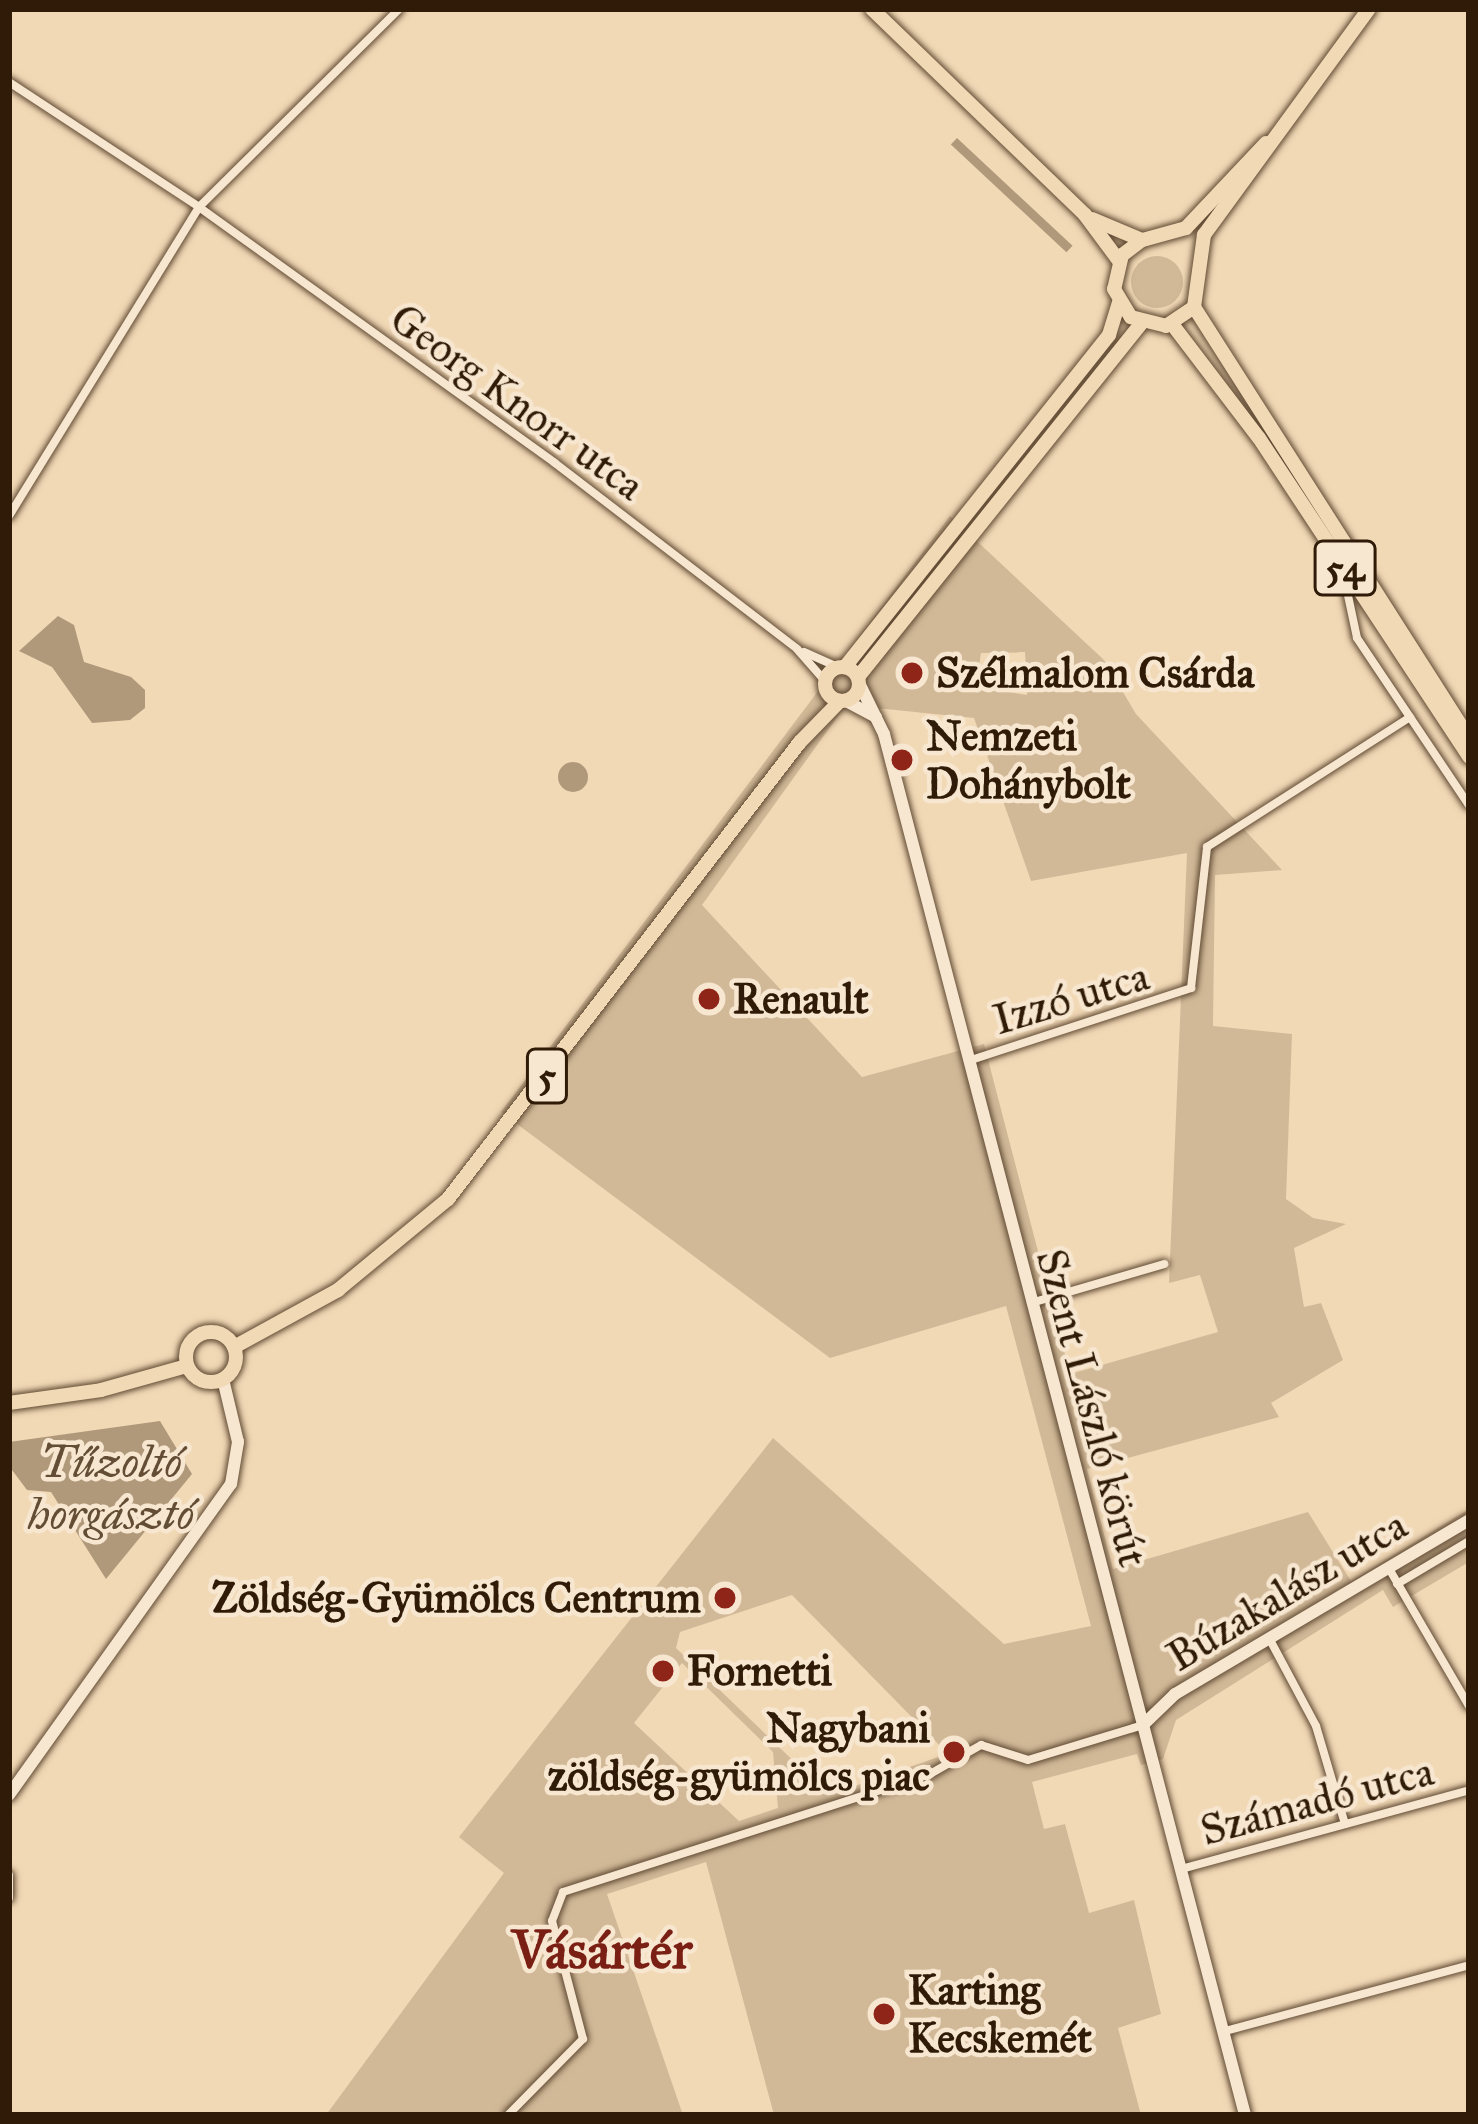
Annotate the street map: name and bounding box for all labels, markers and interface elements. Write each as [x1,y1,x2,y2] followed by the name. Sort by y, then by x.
[380,293,654,511] street label: Georg Knorr utca
[1312,535,1378,601] road number: 54
[936,648,1254,698] place label: Szélmalom Csárda
[899,660,925,686] marker: Szélmalom Csárda
[926,711,1131,810] place label: Nemzeti Dohánybolt
[889,747,915,773] marker: Nemzeti Dohánybolt
[987,951,1155,1045] street label: Izzó utca
[733,974,869,1024] place label: Renault
[696,986,722,1012] marker: Renault
[523,1043,571,1109] road number: 5
[1025,1244,1159,1572] street label: Szent László körút
[28,1435,194,1541] water label: Tűzoltó horgásztó
[1158,1500,1416,1682] street label: Búzakalász utca
[212,1573,701,1623] place label: Zöldség-Gyümölcs Centrum
[712,1585,738,1611] marker: Zöldség-Gyümölcs Centrum
[687,1646,832,1696] place label: Fornetti
[650,1658,676,1684] marker: Fornetti
[548,1703,930,1802] place label: Nagybani zöldség-gyümölcs piac
[941,1739,967,1765] marker: Nagybani zöldség-gyümölcs piac
[1195,1746,1439,1856] street label: Számadó utca
[512,1918,692,1982] district label: Vásártér
[908,1965,1092,2064] place label: Karting Kecskemét
[871,2001,897,2027] marker: Karting Kecskemét

